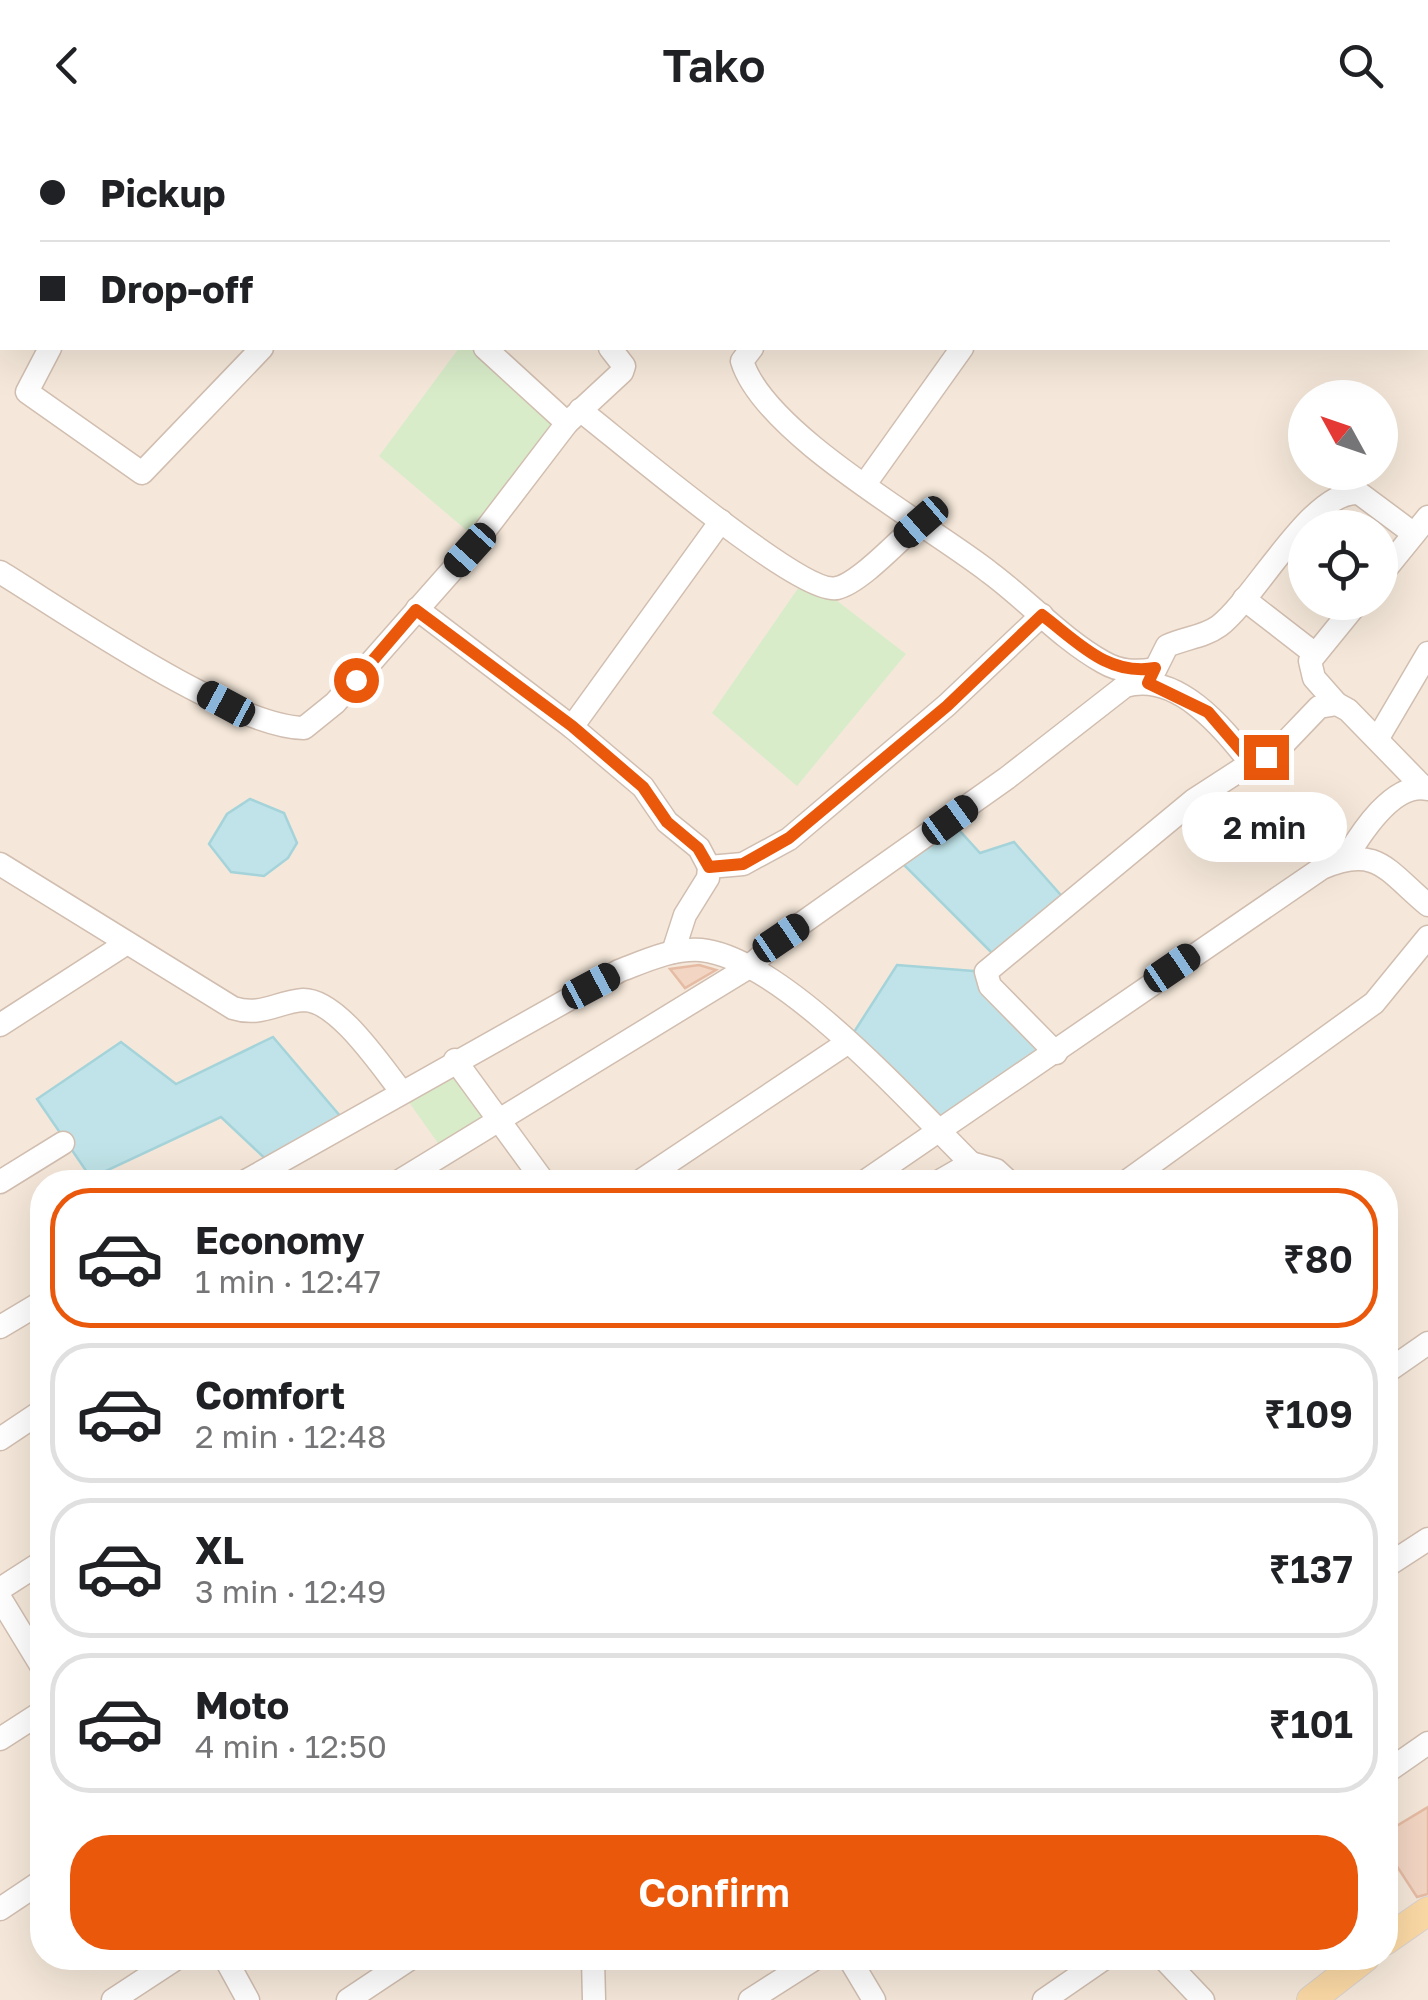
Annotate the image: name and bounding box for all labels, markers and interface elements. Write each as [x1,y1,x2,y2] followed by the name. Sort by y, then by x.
[40,38,95,93] icon: back
[662,38,766,92] text: Tako
[1333,38,1388,93] icon: search
[100,170,226,215] text: Pickup
[100,266,253,311] text: Drop-off
[1288,380,1398,490] north arrow
[1288,380,1398,620] map controls
[889,491,953,553] car
[1288,510,1398,620] button: locate
[439,518,501,582] car
[334,658,379,703] route start
[192,677,260,731] car
[1244,735,1289,780] route end
[917,790,983,850] car
[1184,792,1348,862] callout: 2 min
[1223,808,1306,846] text: 2 min
[748,909,814,967] car
[1139,939,1205,997] car
[557,959,625,1013] car
[75,1213,165,1303] icon: car
[195,1217,364,1262] text: Economy
[1283,1236,1353,1281] text: ₹80
[195,1262,381,1300] text: 1 min · 12:47
[75,1368,165,1458] icon: car
[195,1372,345,1417] text: Comfort
[1264,1391,1353,1436] text: ₹109
[195,1417,386,1455] text: 2 min · 12:48
[75,1523,165,1613] icon: car
[195,1527,244,1572] text: XL
[1269,1546,1353,1591] text: ₹137
[195,1572,386,1610] text: 3 min · 12:49
[75,1678,165,1768] icon: car
[195,1682,289,1727] text: Moto
[1269,1701,1353,1746] text: ₹101
[195,1727,387,1765] text: 4 min · 12:50
[70,1835,1358,1950] button: Confirm

